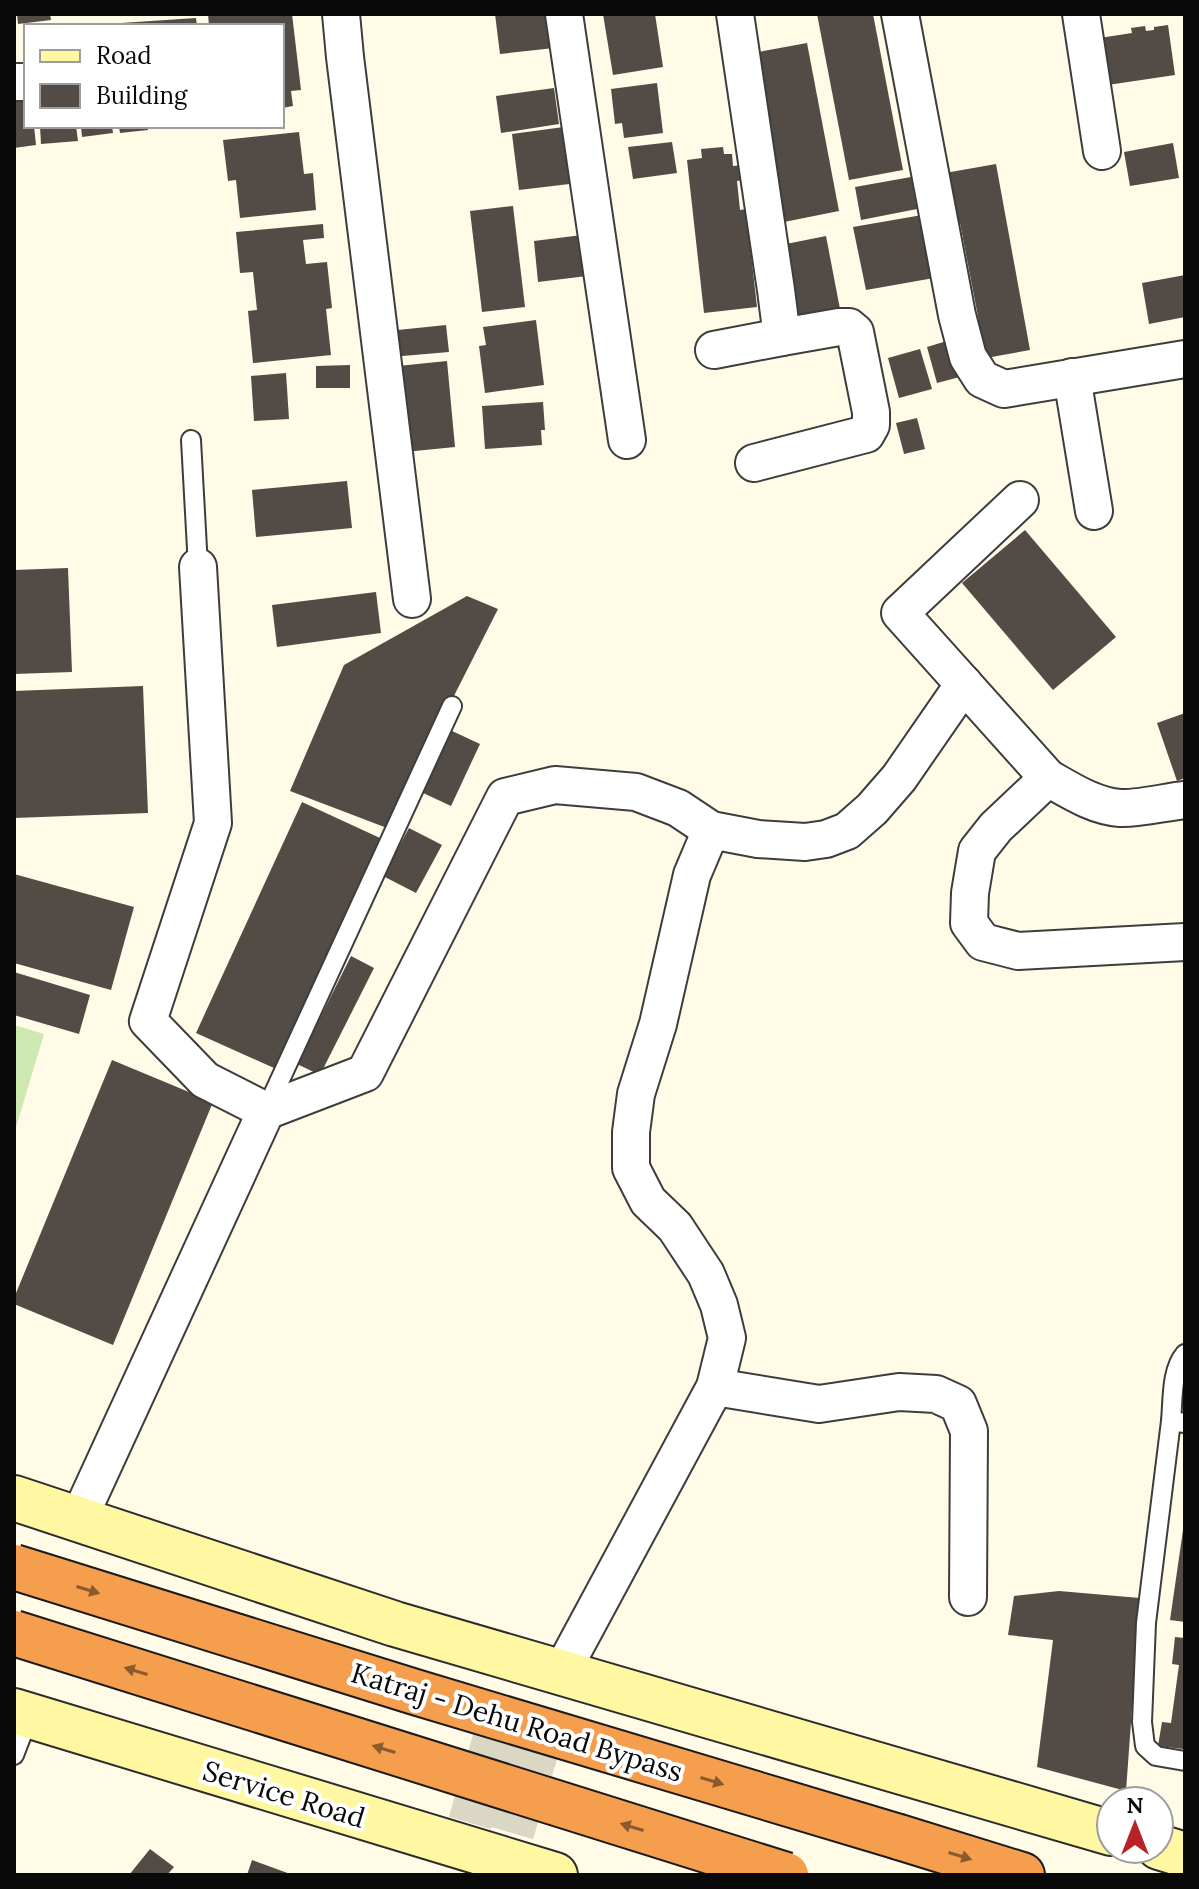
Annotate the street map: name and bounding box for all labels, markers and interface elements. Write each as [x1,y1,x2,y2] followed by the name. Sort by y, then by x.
[24,24,284,128] legend
[96,40,152,71] text: Road
[96,80,188,111] text: Building
[77,1584,101,1597] one-way arrow
[347,1654,687,1790] street label: Katraj - Dehu Road Bypass
[123,1664,147,1677] one-way arrow
[371,1742,395,1755] one-way arrow
[199,1752,369,1836] street label: Service Road
[700,1775,724,1788] one-way arrow
[1095,1785,1175,1865] north arrow
[1126,1791,1144,1819] text: N
[619,1820,643,1832] one-way arrow
[949,1850,973,1863] one-way arrow

